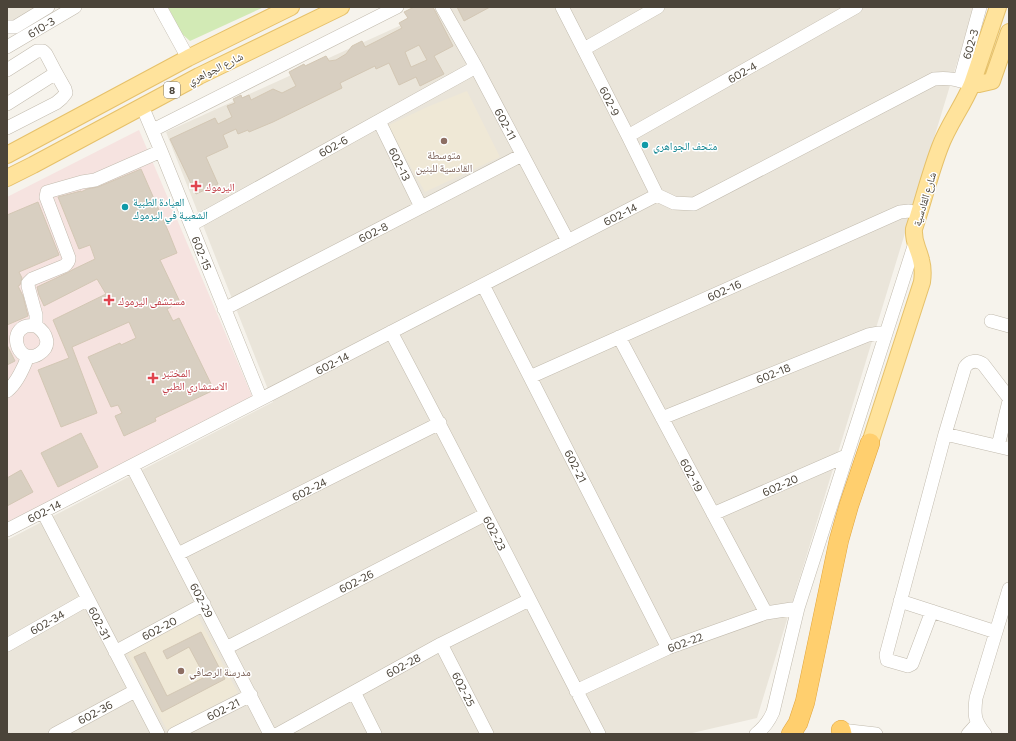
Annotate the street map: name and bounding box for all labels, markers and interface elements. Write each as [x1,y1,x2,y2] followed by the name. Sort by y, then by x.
[25,14,57,40] street label: 610-3
[959,27,981,61] street label: 602-3
[185,49,246,89] street label: شارع الجواهري
[725,58,759,85] street label: 602-4
[164,82,180,98] road number: 8
[597,84,623,118] street label: 602-9
[492,106,520,142] street label: 602-11
[316,133,350,159] street label: 602-6
[439,136,449,146] marker: متوسطة القادسية للبنين
[653,139,717,154] place label: متحف الجواهري
[640,140,650,150] marker: متحف الجواهري
[386,145,414,183] street label: 602-13
[416,148,472,175] place label: متوسطة القادسية للبنين
[910,170,939,228] street label: شارع القادسية
[190,180,202,192] marker: اليرموك
[205,180,235,193] place label: اليرموك
[133,195,208,223] place label: العيادة الطبية الشعبية في اليرموك
[601,200,639,228] street label: 602-14
[120,202,130,212] marker: العيادة الطبية الشعبية في اليرموك
[356,219,390,245] street label: 602-8
[189,234,215,272] street label: 602-15
[705,277,743,303] street label: 602-16
[103,294,115,306] marker: مستشفى اليرموك
[118,294,185,308] place label: مستشفى اليرموك
[313,349,351,377] street label: 602-14
[754,360,792,386] street label: 602-18
[161,366,227,394] place label: المختبر الاستشاري الطبي
[147,372,159,384] marker: المختبر الاستشاري الطبي
[562,447,590,485] street label: 602-21
[678,456,706,494] street label: 602-19
[760,471,800,499] street label: 602-20
[290,475,329,503] street label: 602-24
[25,497,63,525] street label: 602-14
[481,514,509,552] street label: 602-23
[336,567,376,595] street label: 602-26
[188,580,216,620] street label: 602-29
[86,604,114,642] street label: 602-31
[28,607,67,637] street label: 602-34
[139,613,179,643] street label: 602-20
[665,630,705,654] street label: 602-22
[384,650,423,680] street label: 602-28
[189,665,251,680] place label: مدرسة الرصافي
[176,666,186,676] marker: مدرسة الرصافي
[450,670,478,708] street label: 602-25
[204,695,242,723] street label: 602-21
[75,697,115,727] street label: 602-36

